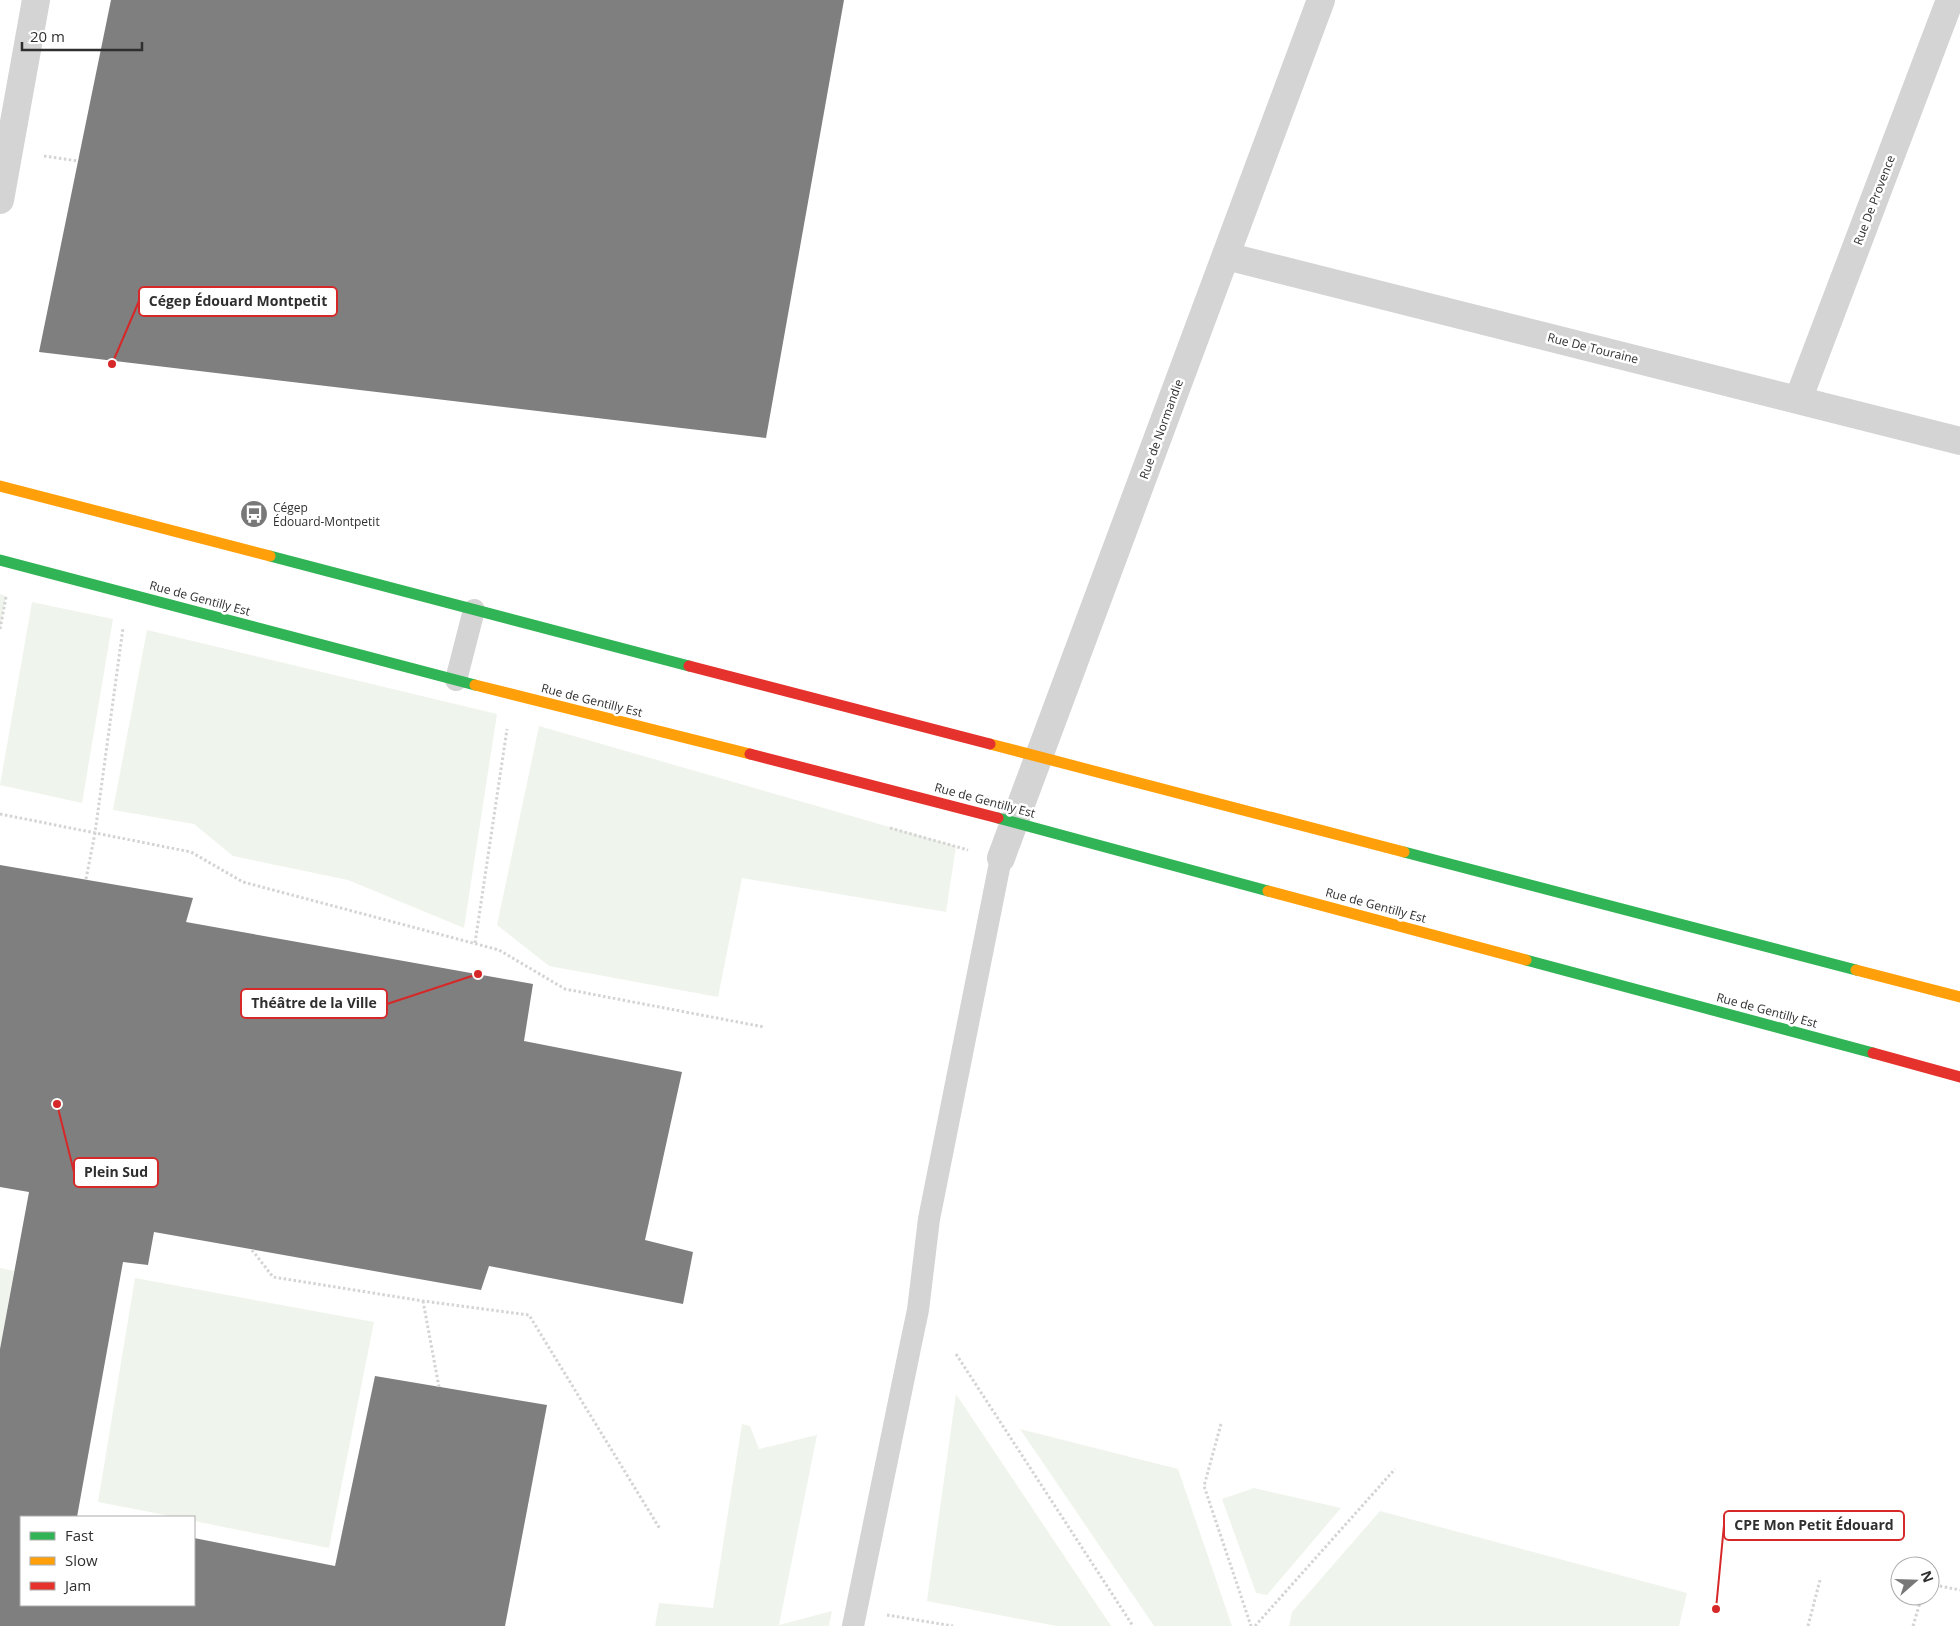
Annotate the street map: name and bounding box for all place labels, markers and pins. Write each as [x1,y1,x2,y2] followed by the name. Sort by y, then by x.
[139,287,337,316] callout: Cégep Édouard Montpetit
[239,499,269,529] bus stop icon: Cégep Édouard-Montpetit
[273,499,380,530] place label: Cégep Édouard-Montpetit
[241,989,387,1018] callout: Théâtre de la Ville
[74,1158,158,1187] callout: Plein Sud
[1724,1511,1904,1540] callout: CPE Mon Petit Édouard

